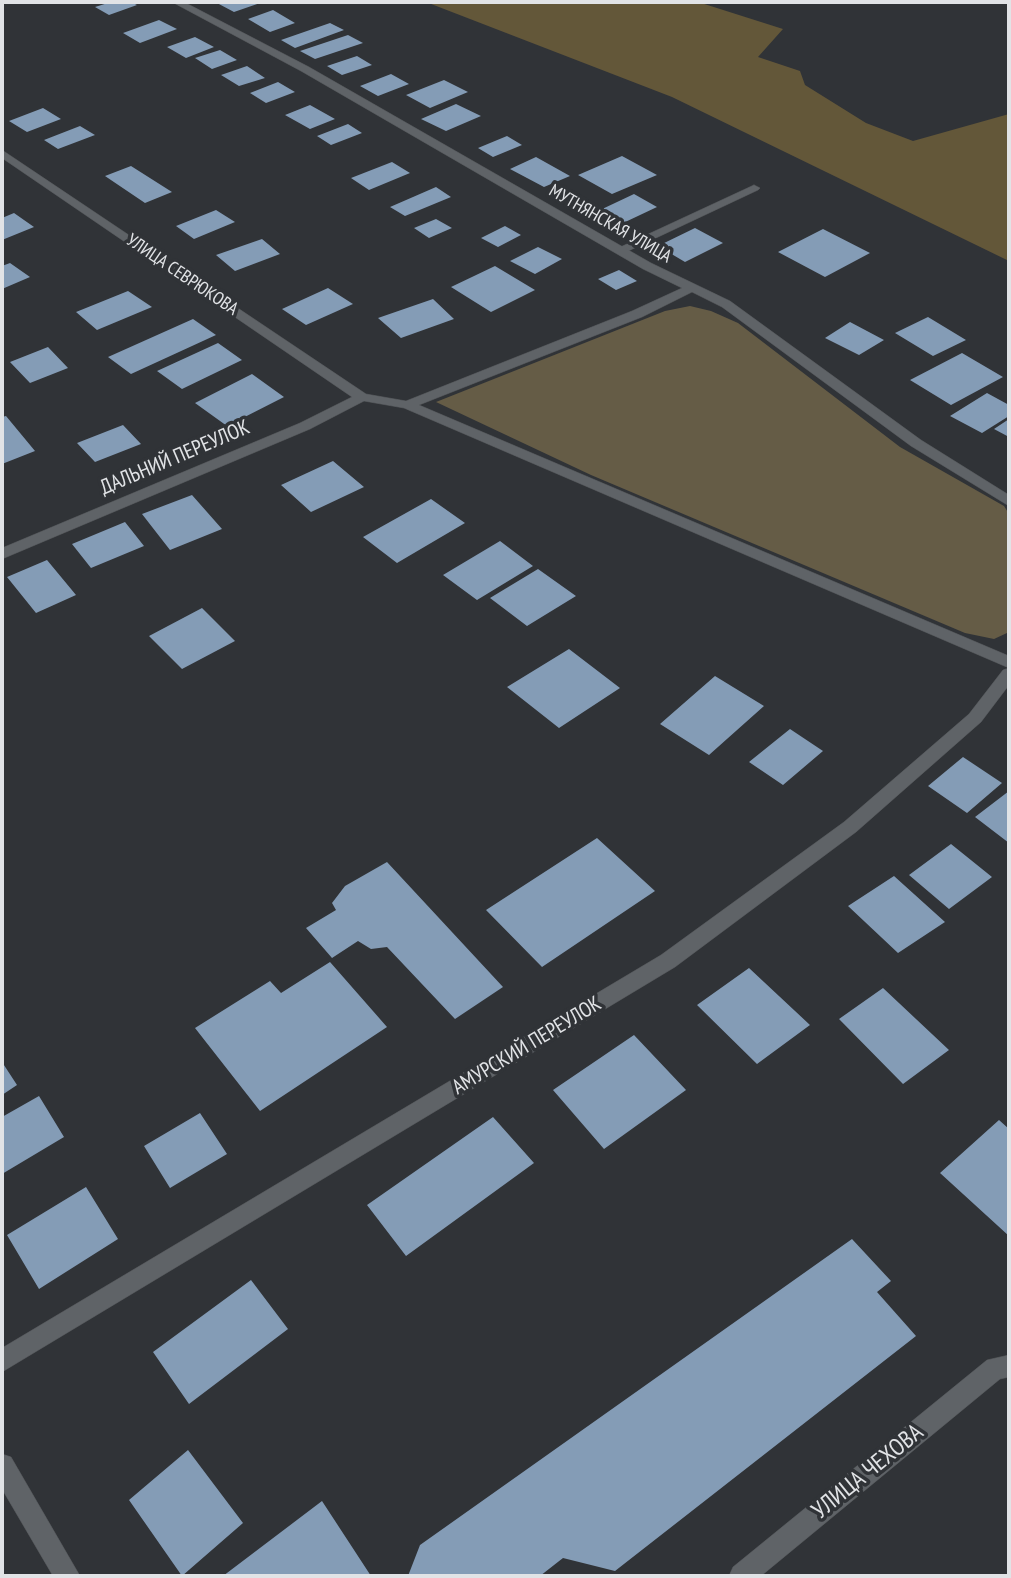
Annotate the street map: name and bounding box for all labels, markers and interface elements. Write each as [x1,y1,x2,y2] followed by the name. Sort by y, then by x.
[545,180,675,268] street label: МУТНЯНСКАЯ УЛИЦА
[122,230,242,320] street label: УЛИЦА СЕВРЮКОВА
[96,415,254,501] street label: ДАЛЬНИЙ ПЕРЕУЛОК
[448,992,606,1100] street label: АМУРСКИЙ ПЕРЕУЛОК
[807,1418,929,1526] street label: УЛИЦА ЧЕХОВА

